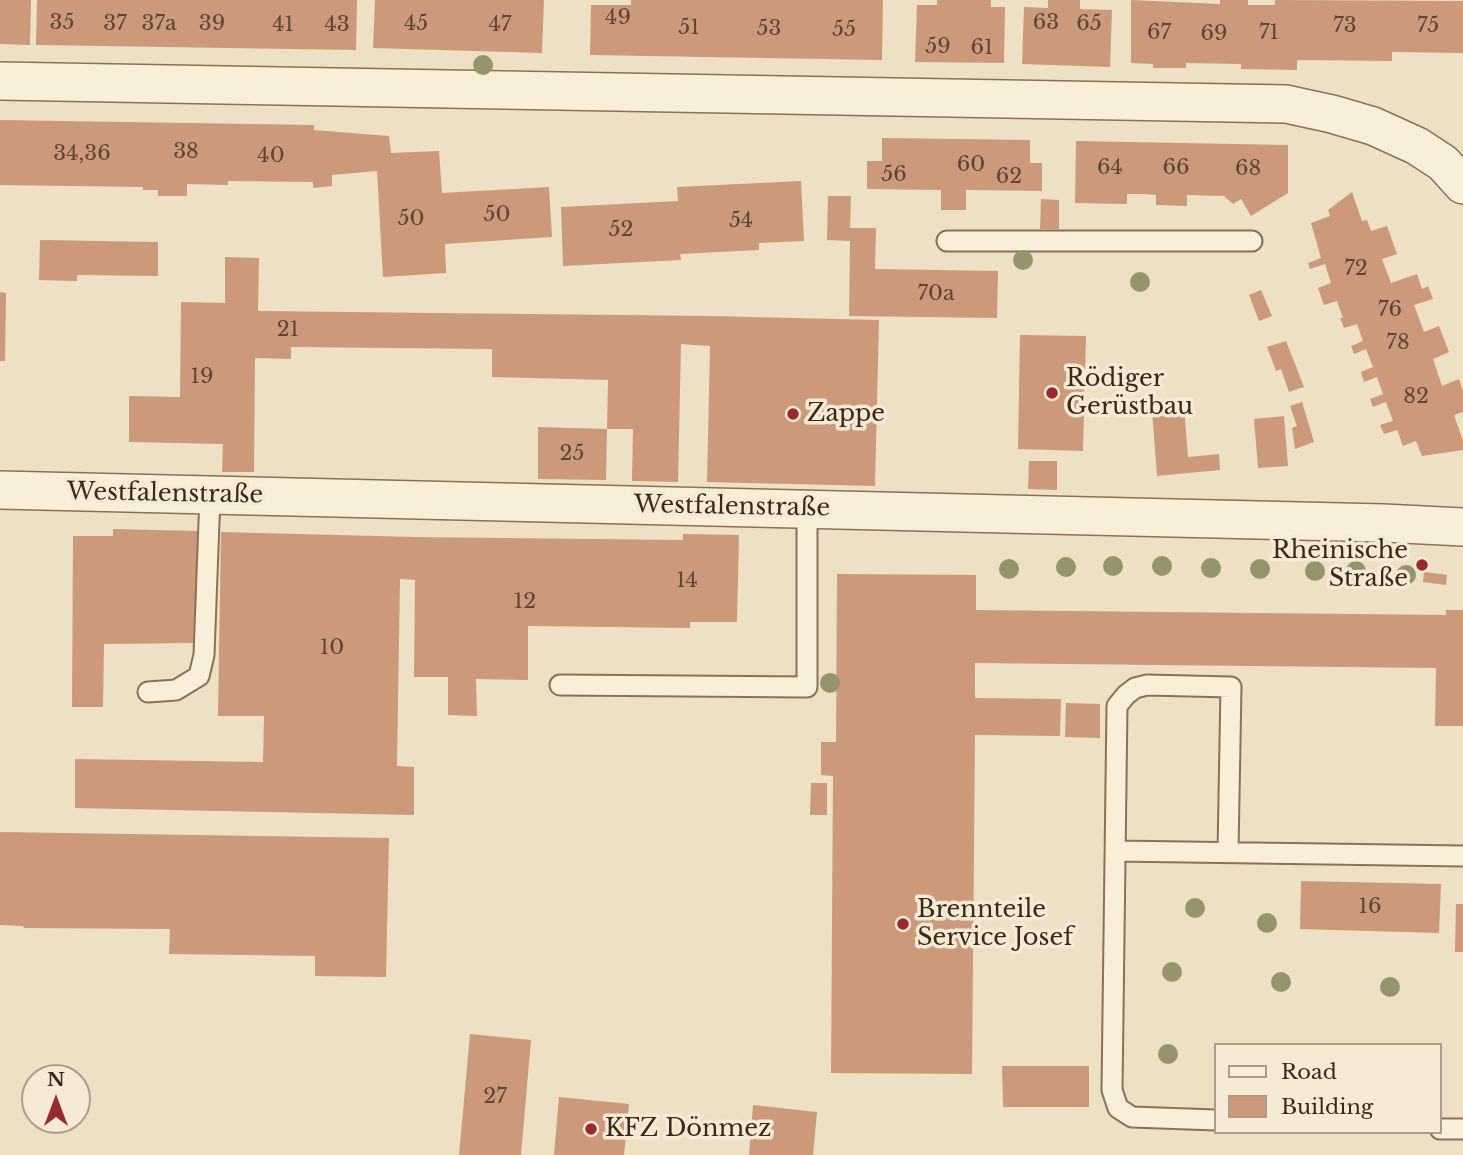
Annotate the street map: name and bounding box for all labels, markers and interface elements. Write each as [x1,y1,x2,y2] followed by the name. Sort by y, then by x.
[605,5,631,31] house number: 49
[50,10,74,36] house number: 35
[1033,10,1059,36] house number: 63
[103,11,127,37] house number: 37
[141,11,177,37] house number: 37a
[199,11,225,37] house number: 39
[404,11,428,37] house number: 45
[1076,11,1102,37] house number: 65
[272,12,294,38] house number: 41
[324,12,350,38] house number: 43
[489,12,511,38] house number: 47
[1333,13,1357,39] house number: 73
[1417,13,1439,39] house number: 75
[678,15,700,41] house number: 51
[757,16,781,42] house number: 53
[832,17,856,43] house number: 55
[1147,20,1171,46] house number: 67
[1259,20,1279,46] house number: 71
[1200,21,1228,47] house number: 69
[925,34,951,60] house number: 59
[971,35,993,61] house number: 61
[173,139,199,165] house number: 38
[53,141,111,167] house number: 34,36
[257,143,285,169] house number: 40
[957,152,985,178] house number: 60
[1097,155,1123,181] house number: 64
[1162,155,1190,181] house number: 66
[1235,156,1261,182] house number: 68
[881,162,907,188] house number: 56
[996,164,1022,190] house number: 62
[484,202,510,228] house number: 50
[398,206,424,232] house number: 50
[729,208,753,234] house number: 54
[609,217,633,243] house number: 52
[1344,256,1368,282] house number: 72
[917,281,955,307] house number: 70a
[1378,297,1402,323] house number: 76
[277,317,299,343] house number: 21
[1386,330,1410,356] house number: 78
[191,364,213,390] house number: 19
[1066,365,1193,421] place label: Rödiger Gerüstbau
[1403,384,1429,410] house number: 82
[1044,385,1060,401] marker: Rödiger Gerüstbau
[807,400,885,428] place label: Zappe
[785,406,801,422] marker: Zappe
[560,441,584,467] house number: 25
[67,478,263,510] street label: Westfalenstraße
[634,491,830,523] street label: Westfalenstraße
[1272,537,1408,593] place label: Rheinische Straße
[1414,557,1430,573] marker: Rheinische Straße
[676,568,698,594] house number: 14
[514,589,536,615] house number: 12
[320,635,344,661] house number: 10
[1359,894,1381,920] house number: 16
[917,896,1073,952] place label: Brennteile Service Josef
[895,916,911,932] marker: Brennteile Service Josef
[1214,1043,1442,1134] legend
[1281,1059,1337,1085] text: Road
[21,1064,91,1134] north arrow
[47,1068,65,1091] text: N
[483,1084,507,1110] house number: 27
[1281,1094,1373,1120] text: Building
[605,1115,771,1143] place label: KFZ Dönmez
[583,1121,599,1137] marker: KFZ Dönmez

